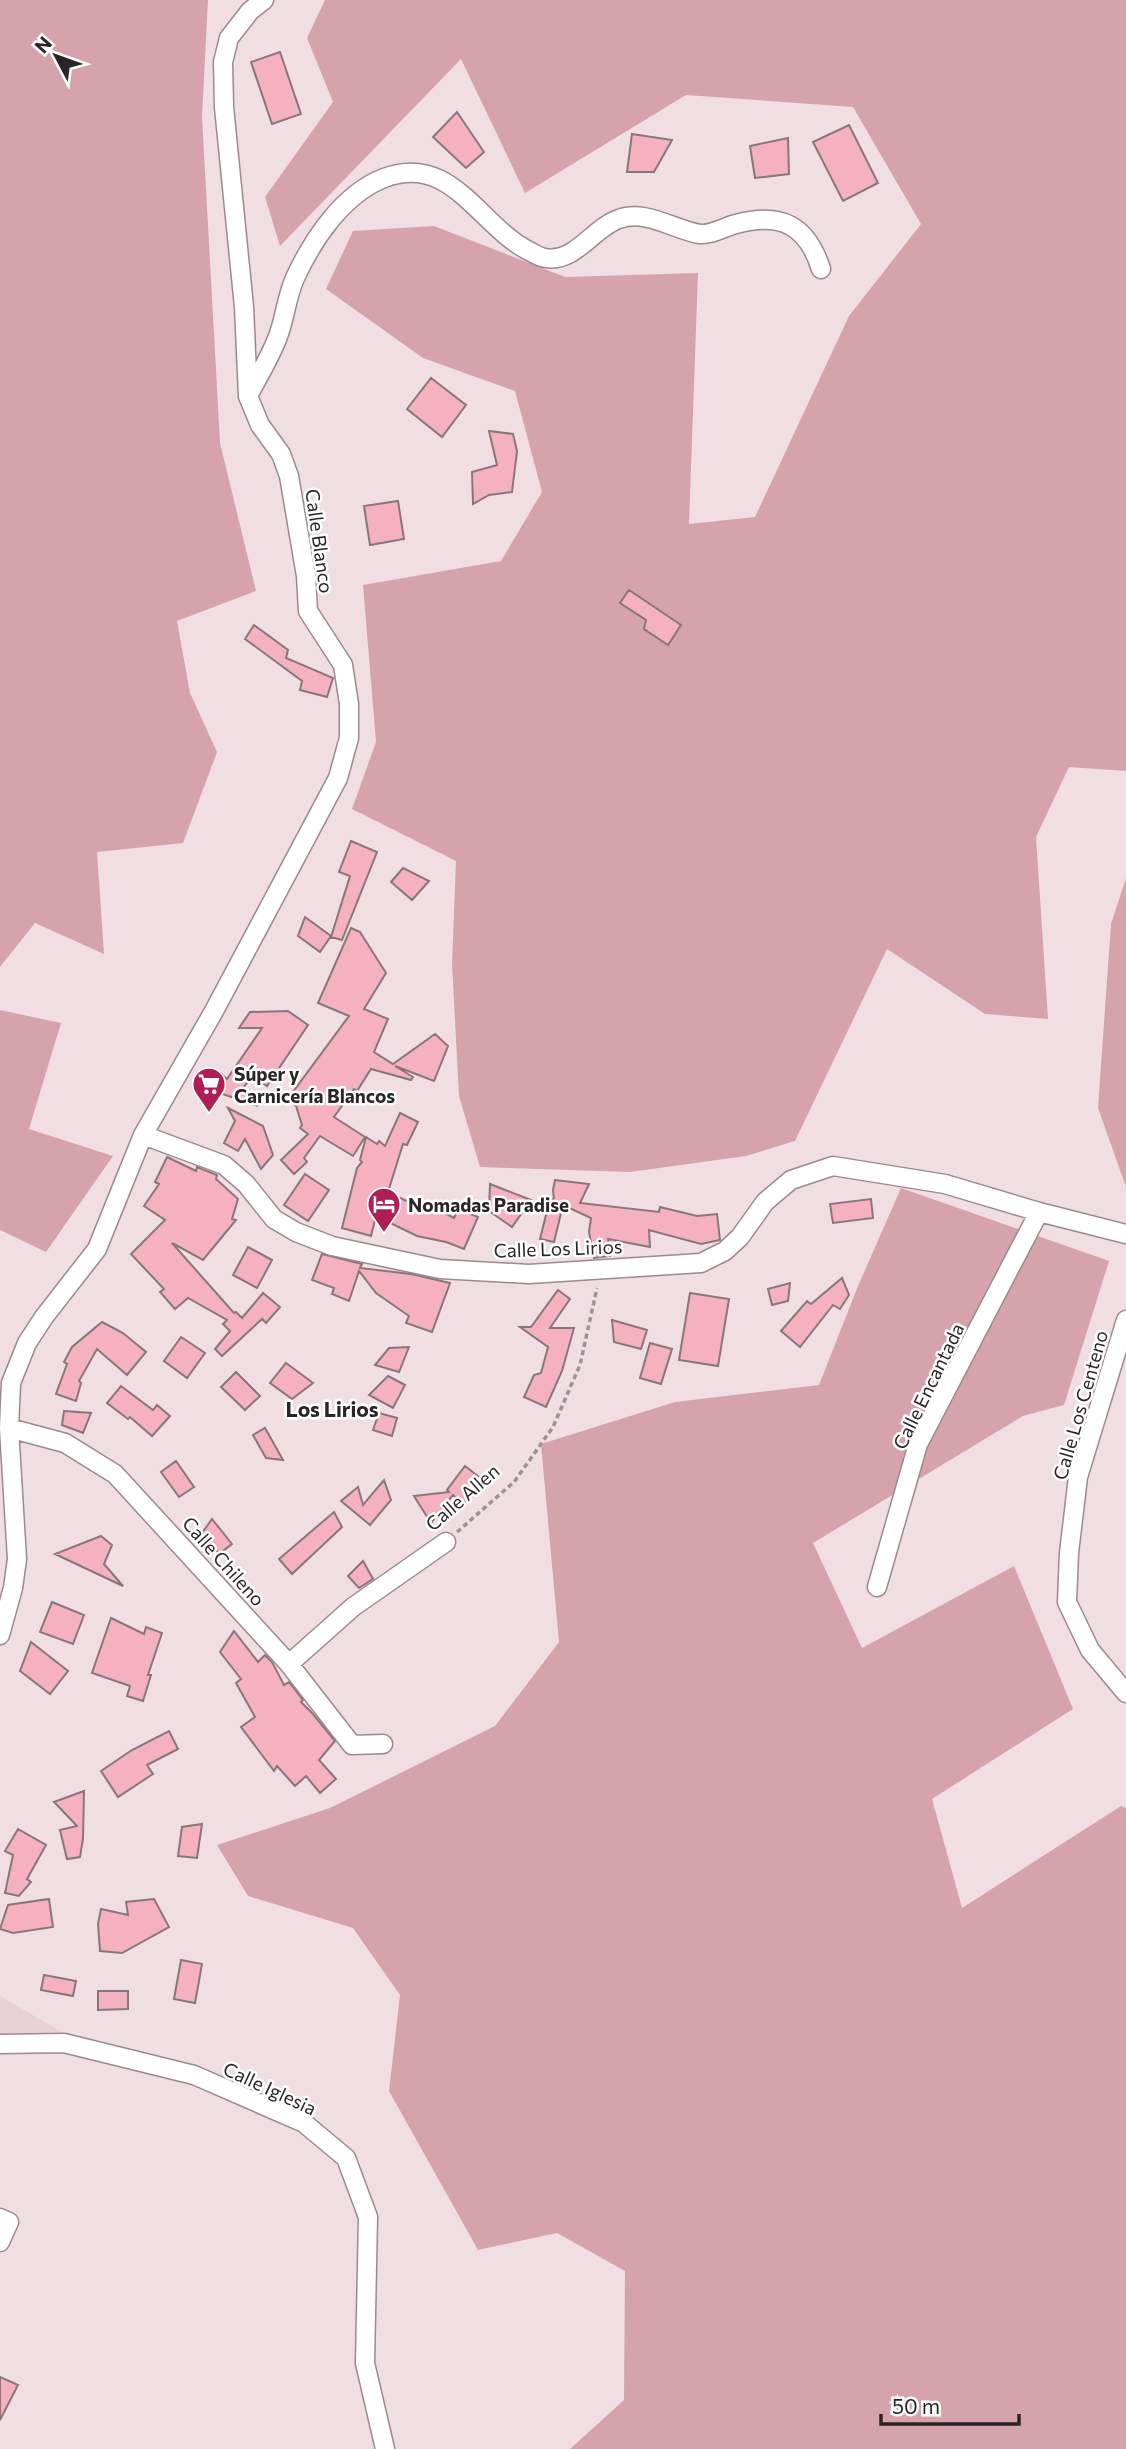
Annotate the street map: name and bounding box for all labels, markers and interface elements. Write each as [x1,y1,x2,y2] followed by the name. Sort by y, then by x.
[21,21,91,91] north arrow
[29,32,56,57] text: N
[301,487,339,595] street label: Calle Blanco
[234,1062,395,1107] place label: Súper y Carnicería Blancos
[190,1065,228,1114] supermarket icon: Súper y Carnicería Blancos
[365,1185,403,1234] hotel icon: Nomadas Paradise
[408,1193,569,1216] place label: Nomadas Paradise
[493,1234,623,1262] street label: Calle Los Lirios
[888,1319,968,1453] street label: Calle Encantada
[1048,1328,1112,1482] street label: Calle Los Centeno
[286,1396,379,1421] district label: Los Lirios
[421,1459,503,1535] street label: Calle Allen
[178,1512,270,1610] street label: Calle Chileno
[220,2056,320,2120] street label: Calle Iglesia
[881,2382,1019,2426] scale bar
[892,2393,940,2418] text: 50 m

